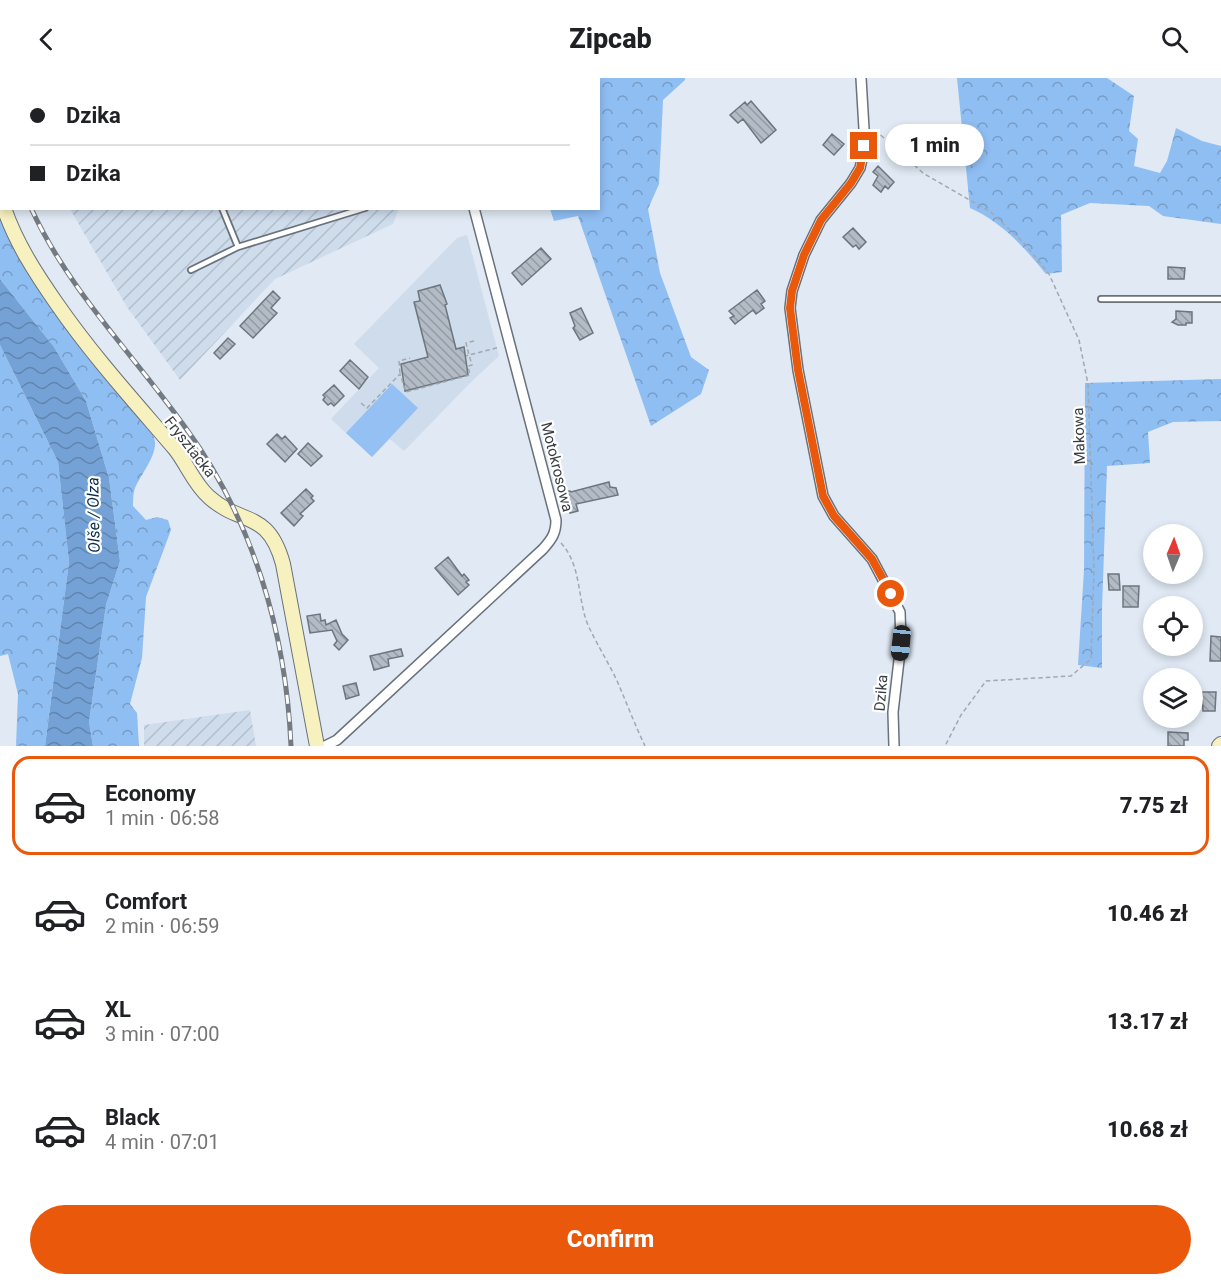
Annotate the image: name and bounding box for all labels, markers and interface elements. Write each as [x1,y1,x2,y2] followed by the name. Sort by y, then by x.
[30,23,63,56] icon: back
[569,23,652,55] text: Zipcab
[1158,23,1191,56] icon: search
[66,103,121,128] text: Dzika
[885,125,984,167] callout: 1 min
[850,132,877,159] route end
[909,133,960,157] text: 1 min
[66,161,121,186] text: Dzika
[1069,407,1089,465] street label: Makowa
[161,413,219,481] street label: Frysztacka
[537,420,577,514] street label: Motokrosowa
[83,477,104,553] water label: Olše / Olza
[1143,524,1203,584] north arrow
[1143,524,1203,728] map controls
[877,580,904,607] route start
[1143,596,1203,656] button: locate
[890,624,912,662] car
[1143,668,1203,728] button: layers
[870,674,892,712] street label: Dzika
[33,779,87,833] icon: car
[105,781,196,806] text: Economy
[1120,793,1188,818] text: 7.75 zł
[105,806,220,830] text: 1 min · 06:58
[33,887,87,941] icon: car
[105,889,187,914] text: Comfort
[1107,901,1188,926] text: 10.46 zł
[105,914,220,938] text: 2 min · 06:59
[33,995,87,1049] icon: car
[105,997,131,1022] text: XL
[1107,1009,1188,1034] text: 13.17 zł
[105,1022,220,1046] text: 3 min · 07:00
[33,1103,87,1157] icon: car
[105,1105,160,1130] text: Black
[1107,1117,1188,1142] text: 10.68 zł
[105,1130,220,1154] text: 4 min · 07:01
[30,1205,1191,1274] button: Confirm

